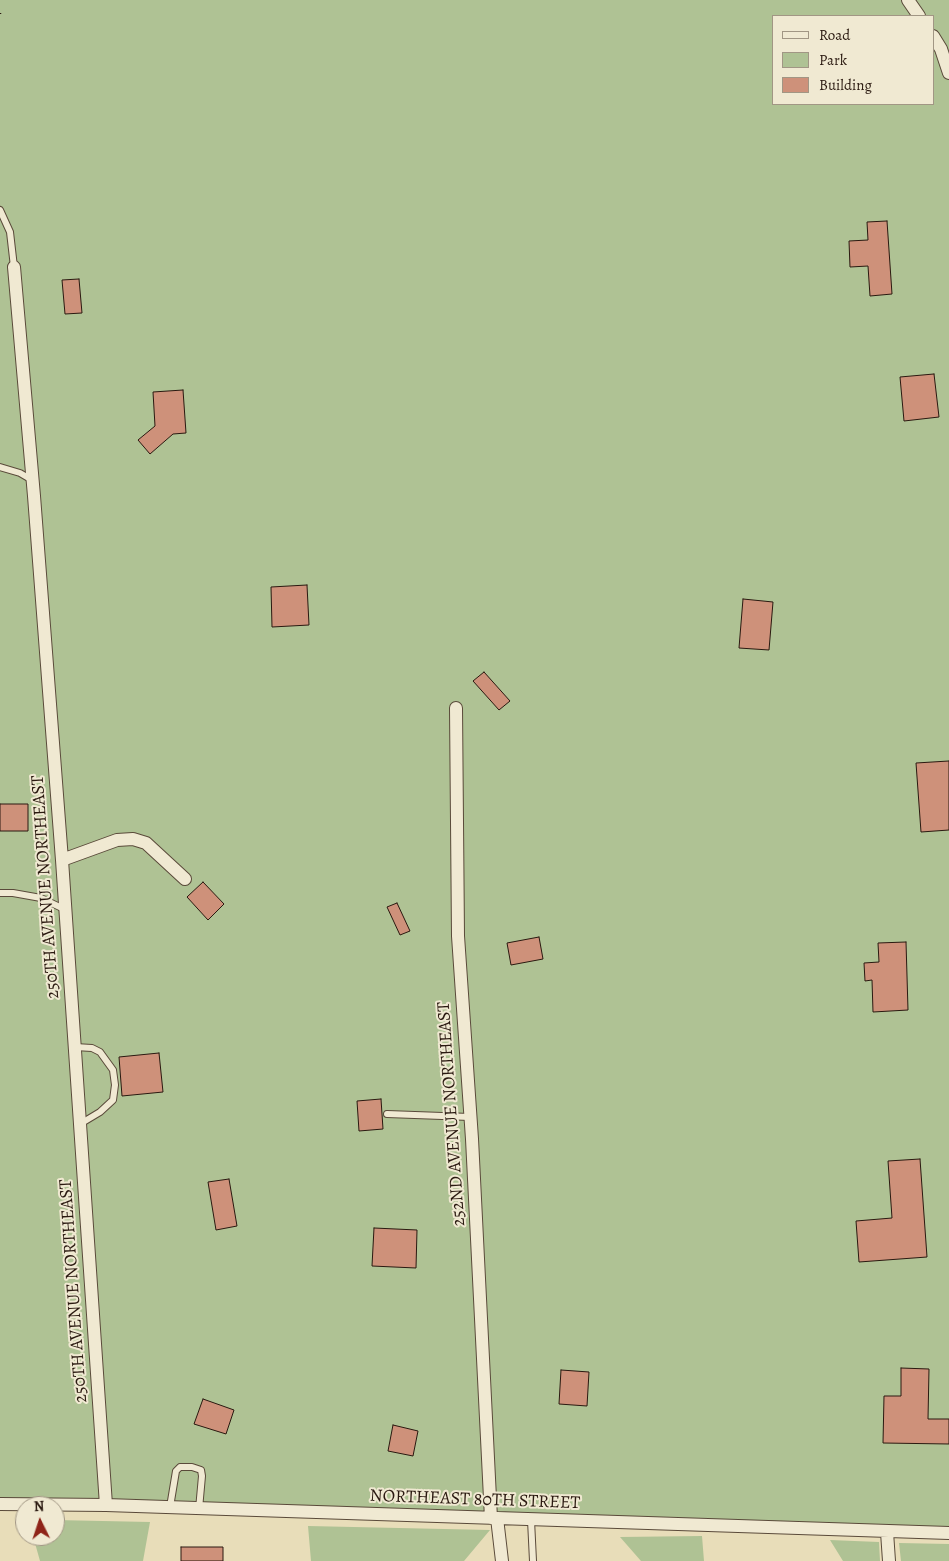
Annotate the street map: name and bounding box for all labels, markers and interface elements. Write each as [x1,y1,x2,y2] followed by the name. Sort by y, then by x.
[772,15,934,105] legend
[819,25,850,45] text: Road
[819,50,847,70] text: Park
[819,75,872,95] text: Building
[27,775,65,999] street label: 250TH AVENUE NORTHEAST
[433,1001,471,1227] street label: 252ND AVENUE NORTHEAST
[55,1179,93,1403] street label: 250TH AVENUE NORTHEAST
[369,1486,581,1514] street label: NORTHEAST 80TH STREET
[15,1496,65,1546] north arrow
[33,1497,45,1516] text: N

